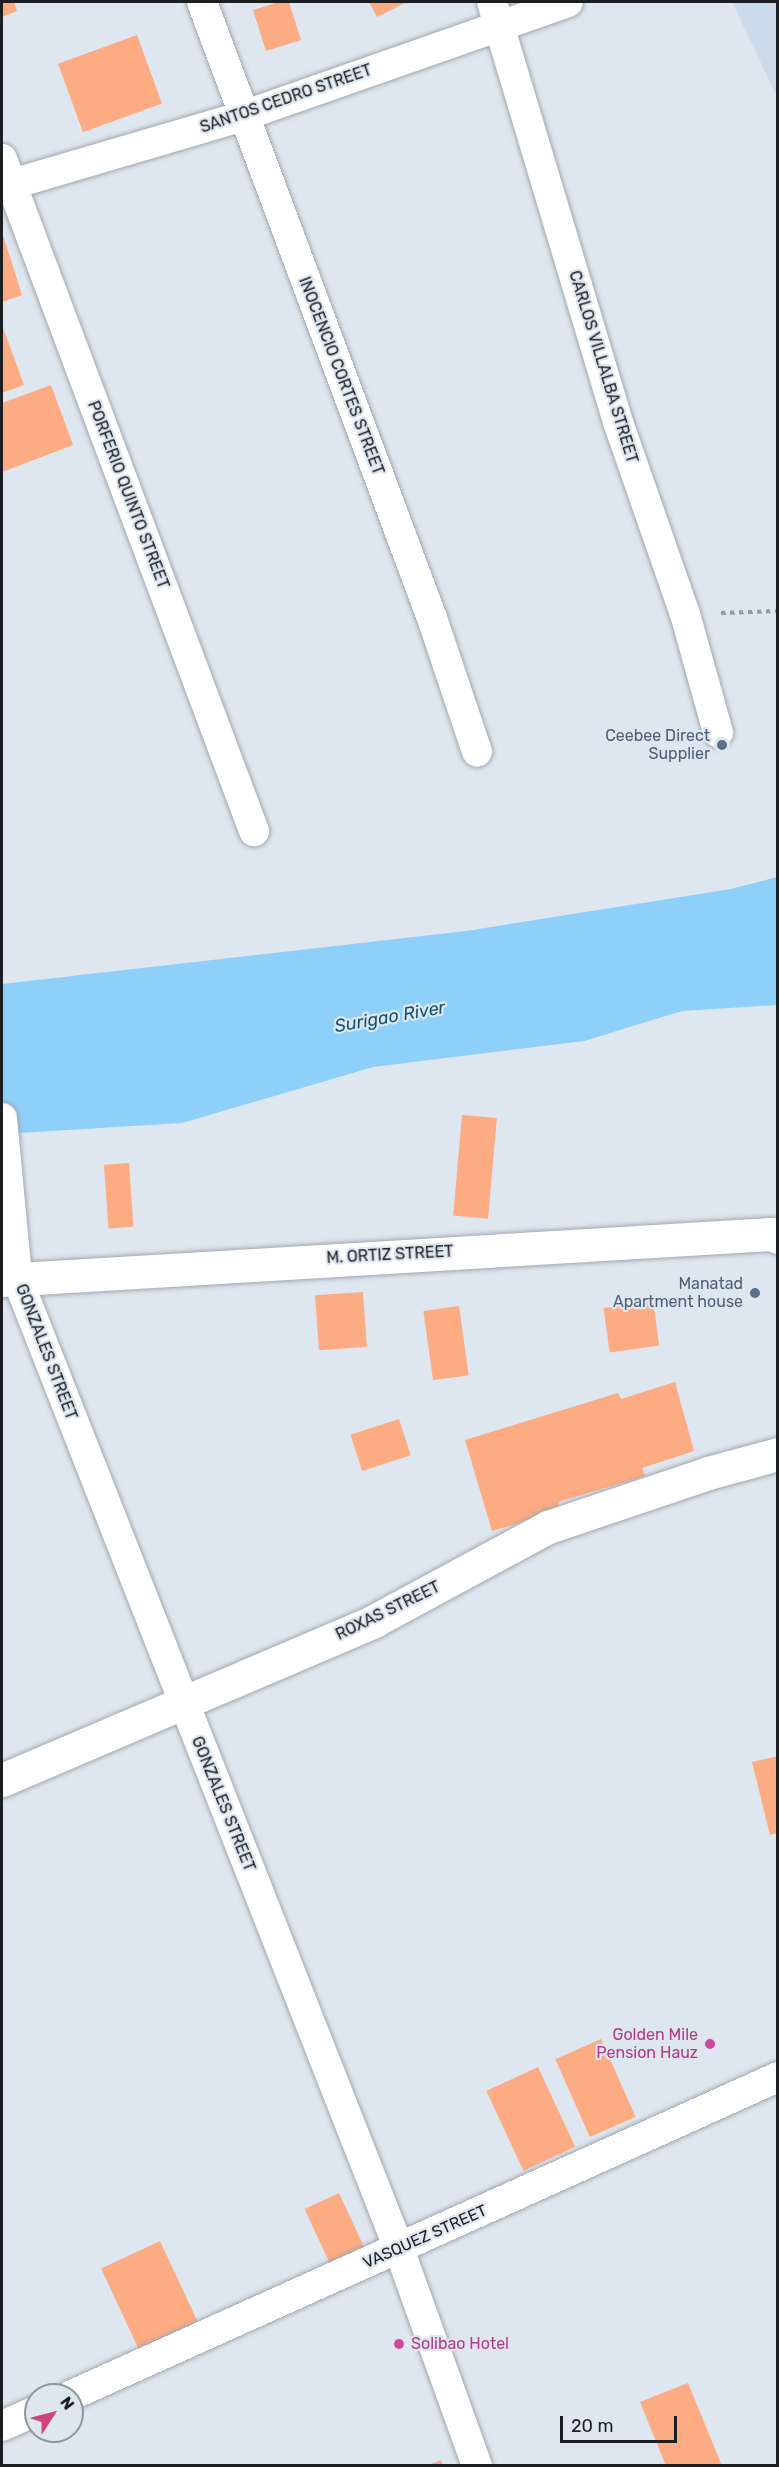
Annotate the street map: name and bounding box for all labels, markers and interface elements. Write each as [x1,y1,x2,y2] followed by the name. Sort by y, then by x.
[198,61,374,137] street label: SANTOS CEDRO STREET
[564,268,642,466] street label: CARLOS VILLALBA STREET
[294,274,388,478] street label: INOCENCIO CORTES STREET
[83,398,173,592] street label: PORFERIO QUINTO STREET
[605,726,710,764] place label: Ceebee Direct Supplier
[715,738,729,752] marker: Ceebee Direct Supplier
[333,997,447,1037] water label: Surigao River
[326,1242,454,1268] street label: M. ORTIZ STREET
[613,1274,743,1312] place label: Manatad Apartment house
[11,1281,81,1423] street label: GONZALES STREET
[748,1286,762,1300] marker: Manatad Apartment house
[333,1577,443,1645] street label: ROXAS STREET
[187,1734,259,1874] street label: GONZALES STREET
[596,2025,698,2063] place label: Golden Mile Pension Hauz
[703,2037,717,2051] marker: Golden Mile Pension Hauz
[360,2201,490,2273] street label: VASQUEZ STREET
[411,2334,509,2354] place label: Solibao Hotel
[392,2337,406,2351] marker: Solibao Hotel
[24,2383,84,2443] north arrow
[56,2393,78,2414] text: N
[563,2404,680,2442] scale bar
[571,2415,613,2437] text: 20 m

